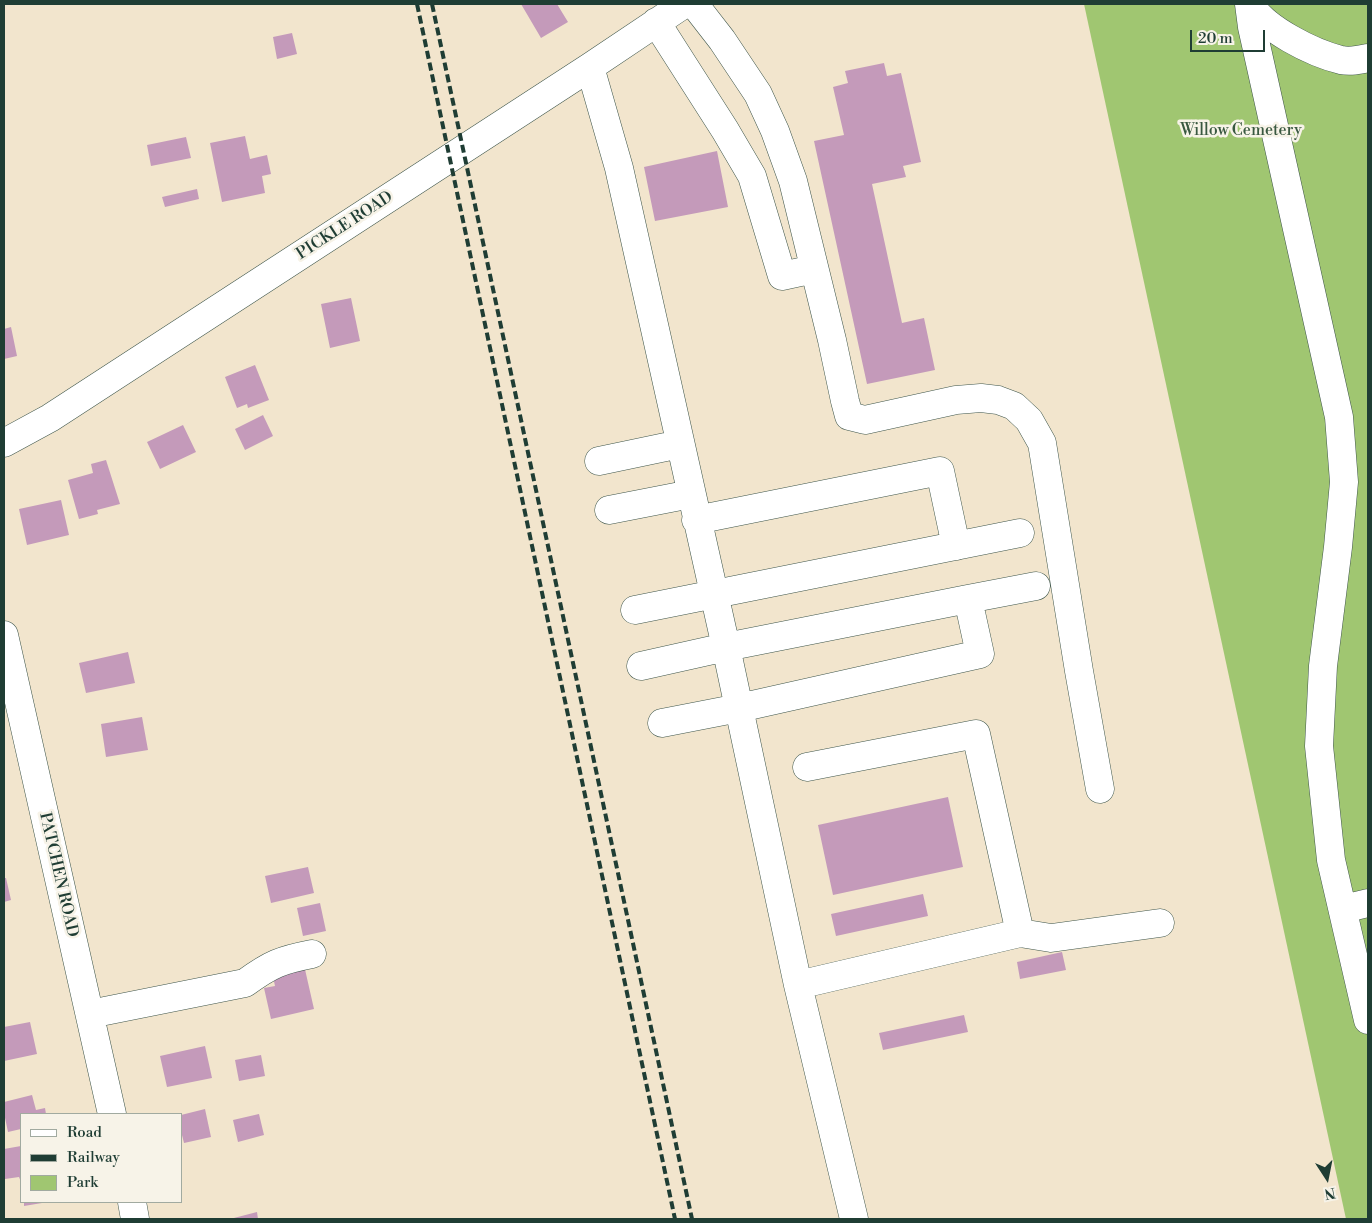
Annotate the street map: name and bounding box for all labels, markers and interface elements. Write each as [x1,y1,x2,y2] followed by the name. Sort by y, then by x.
[1192,20,1267,52] scale bar
[1198,29,1233,48] text: 20 m
[1180,121,1302,141] park label: Willow Cemetery
[293,188,397,264] street label: PICKLE ROAD
[34,811,82,939] street label: PATCHEN ROAD
[20,1113,182,1203] legend
[67,1123,102,1142] text: Road
[67,1148,120,1167] text: Railway
[1302,1153,1352,1203] north arrow
[67,1173,98,1192] text: Park
[1323,1183,1337,1203] text: N

